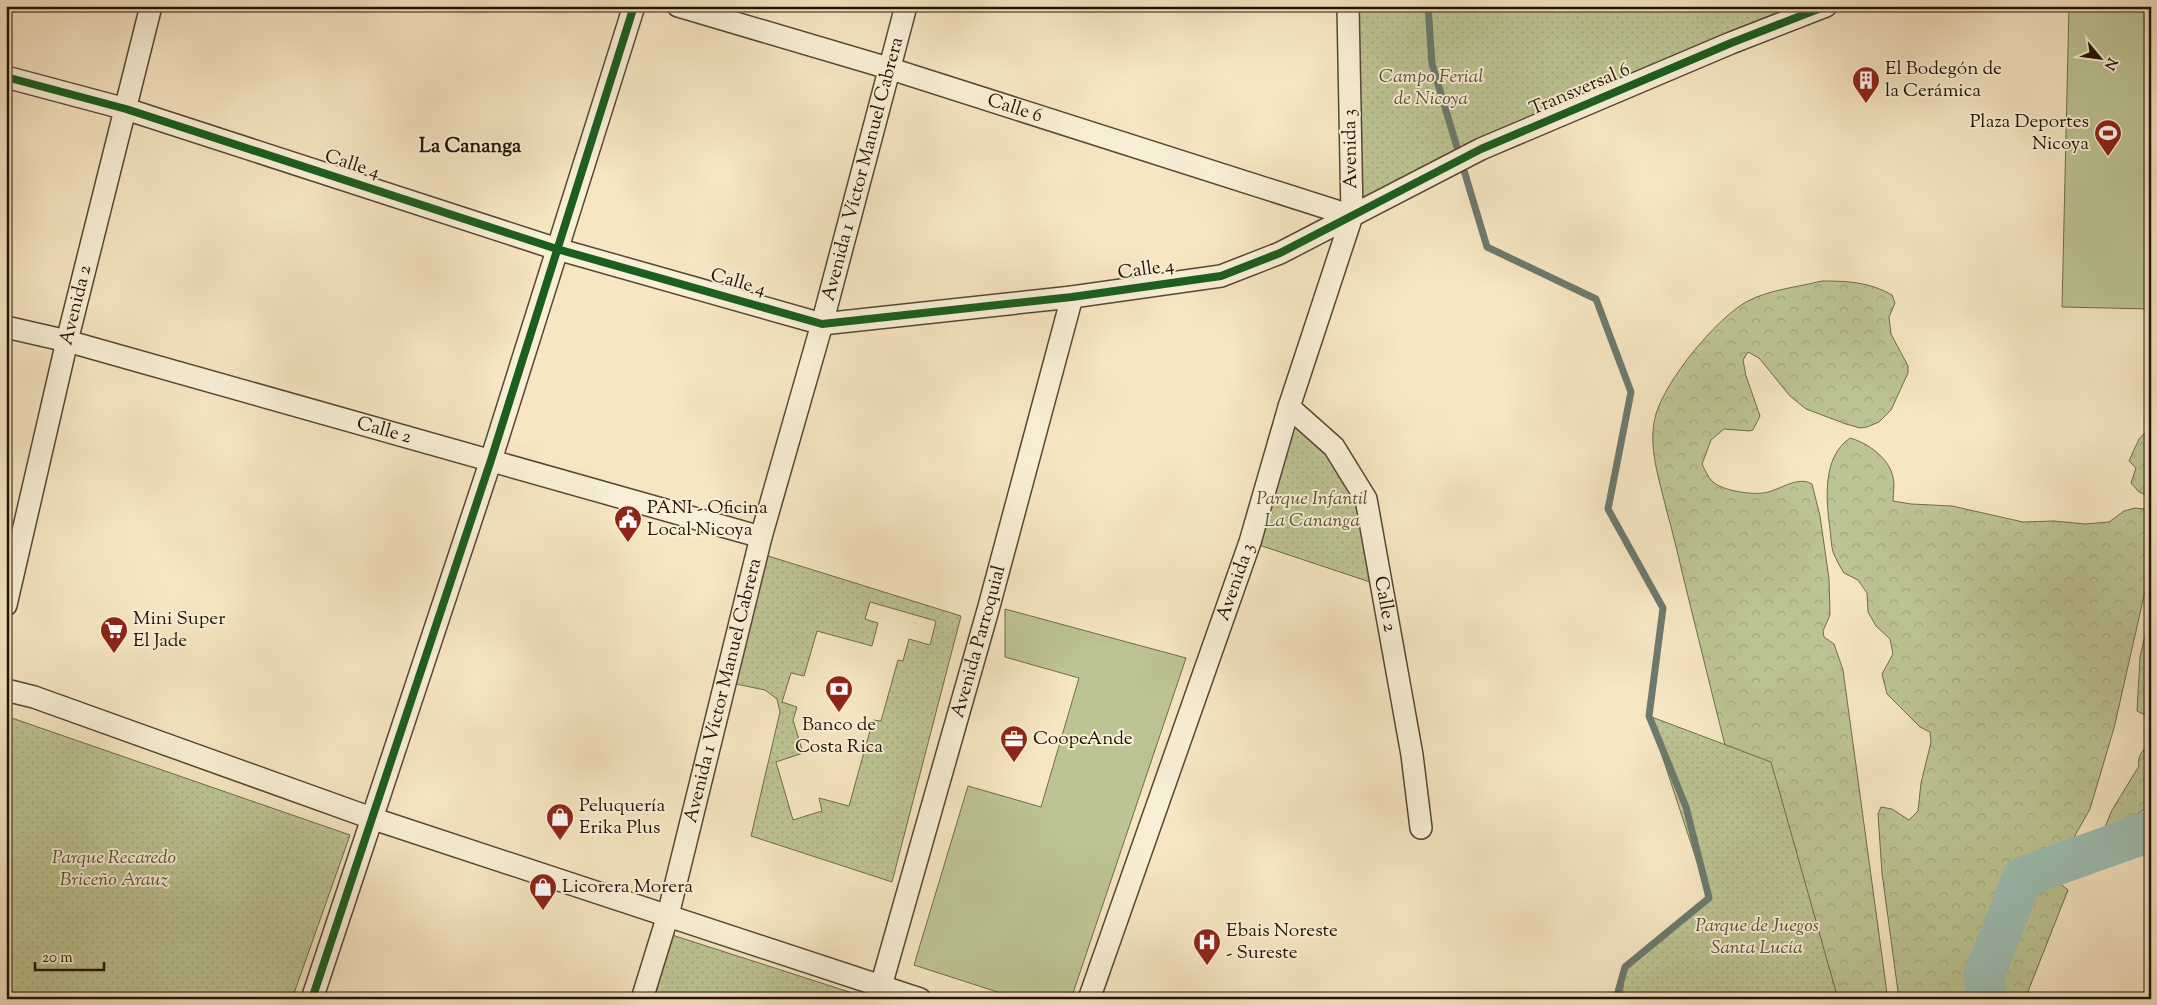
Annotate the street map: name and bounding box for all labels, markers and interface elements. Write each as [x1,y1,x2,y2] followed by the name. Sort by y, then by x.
[2074,32,2124,82] north arrow
[815,34,911,304] street label: Avenida 1 Víctor Manuel Cabrera
[2098,54,2121,73] text: N
[1885,56,2002,105] place label: El Bodegón de la Cerámica
[1526,57,1634,123] street label: Transversal 6
[1379,64,1483,113] park label: Campo Ferial de Nicoya
[1851,65,1881,104] building icon: El Bodegón de la Cerámica
[984,87,1046,130] street label: Calle 6
[1337,109,1365,189] street label: Avenida 3
[1970,109,2089,158] place label: Plaza Deportes Nicoya
[2093,118,2123,157] sports icon: Plaza Deportes Nicoya
[419,133,522,162] district label: La Cananga
[321,143,384,187] street label: Calle 4
[1116,253,1176,287] street label: Calle 4
[53,262,99,348] street label: Avenida 2
[707,262,769,304] street label: Calle 4
[353,410,415,451] street label: Calle 2
[1256,486,1368,535] park label: Parque Infantil La Cananga
[647,495,768,544] place label: PANI - Oficina Local Nicoya
[613,504,643,543] public building icon: PANI - Oficina Local Nicoya
[1210,540,1262,625] street label: Avenida 3
[678,555,769,826] street label: Avenida 1 Víctor Manuel Cabrera
[944,562,1013,721] street label: Avenida Parroquial
[1367,574,1403,634] street label: Calle 2
[133,606,225,655] place label: Mini Super El Jade
[99,615,129,654] supermarket icon: Mini Super El Jade
[824,674,854,713] bank icon: Banco de Costa Rica
[795,712,883,761] place label: Banco de Costa Rica
[999,724,1029,763] office icon: CoopeAnde
[1033,726,1133,753] place label: CoopeAnde
[579,793,665,842] place label: Peluquería Erika Plus
[545,802,575,841] shop icon: Peluquería Erika Plus
[52,845,176,894] park label: Parque Recaredo Briceño Arauz
[528,872,558,911] shop icon: Licorera Morera
[562,874,693,901] place label: Licorera Morera
[1695,913,1819,962] park label: Parque de Juegos Santa Lucía
[1226,918,1338,967] place label: Ebais Noreste - Sureste
[1192,927,1222,966] hospital icon: Ebais Noreste - Sureste
[35,940,104,972] scale bar
[42,948,73,969] text: 20 m

